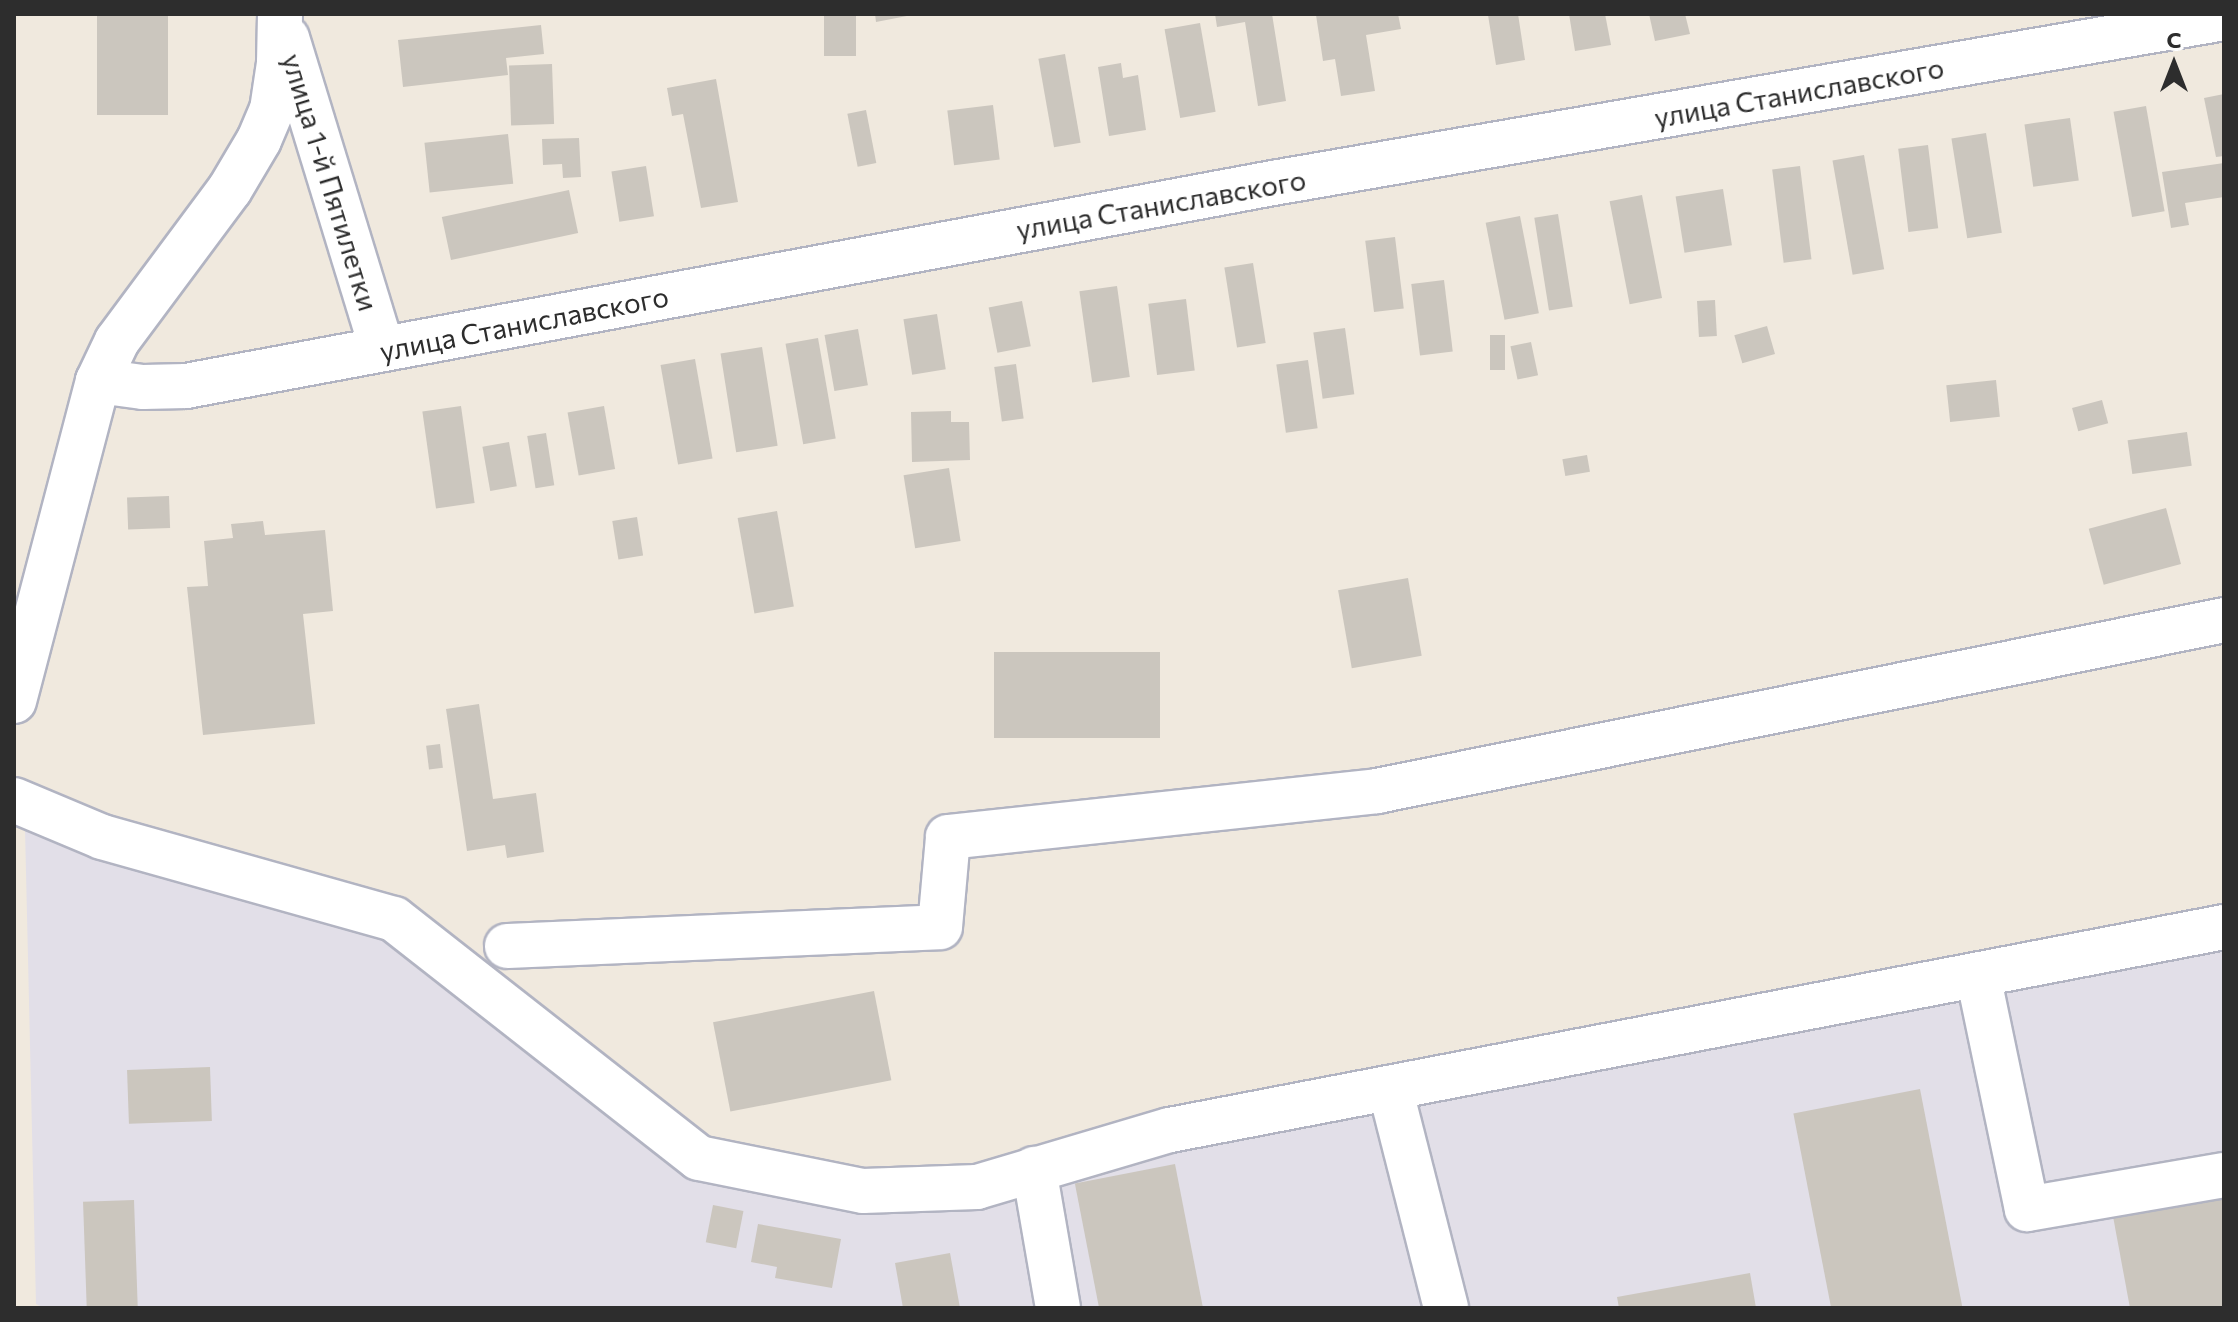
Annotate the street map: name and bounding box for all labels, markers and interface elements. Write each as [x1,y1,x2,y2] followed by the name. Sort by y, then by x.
[2134,24,2214,104] north arrow
[2166,26,2182,53] text: С
[276,49,386,315] street label: улица 1-й Пятилетки
[1652,50,1946,134] street label: улица Станиславского
[1014,162,1308,246] street label: улица Станиславского
[377,279,671,367] street label: улица Станиславского

